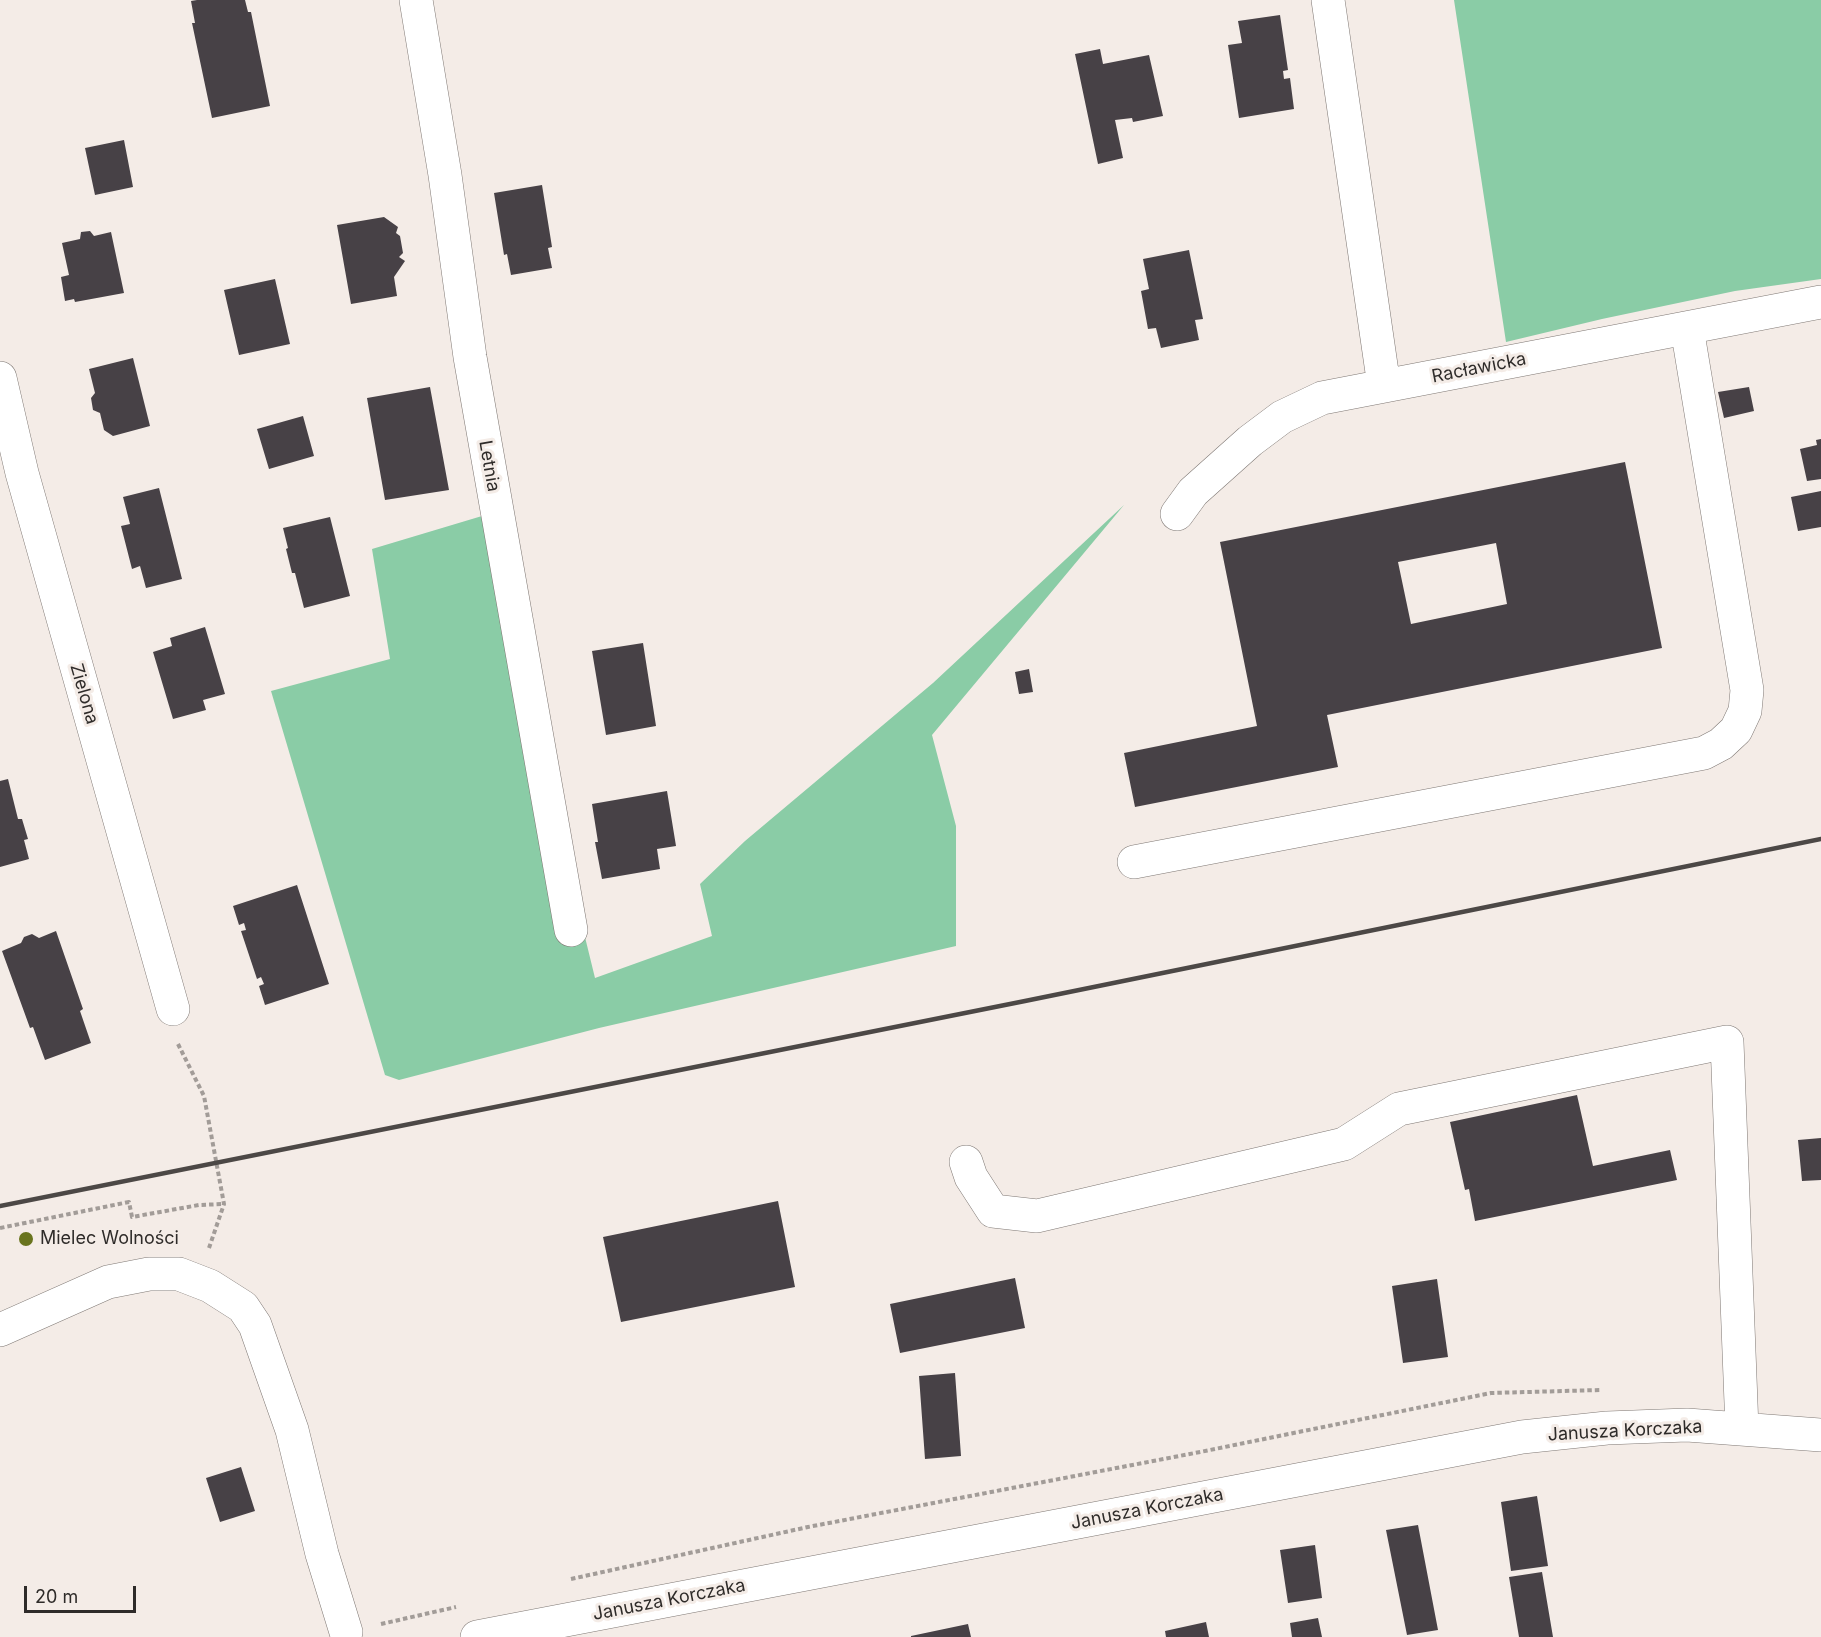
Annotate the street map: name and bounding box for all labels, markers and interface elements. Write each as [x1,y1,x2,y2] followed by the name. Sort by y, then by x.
[1430,348,1528,388] street label: Racławicka
[474,439,504,493] street label: Letnia
[65,661,103,727] street label: Zielona
[40,1228,179,1250] place label: Mielec Wolności
[17,1230,35,1248] marker: Mielec Wolności
[1547,1416,1703,1446] street label: Janusza Korczaka
[1069,1484,1225,1534] street label: Janusza Korczaka
[27,1574,140,1612] scale bar
[591,1575,747,1625] street label: Janusza Korczaka
[35,1586,78,1607] text: 20 m

